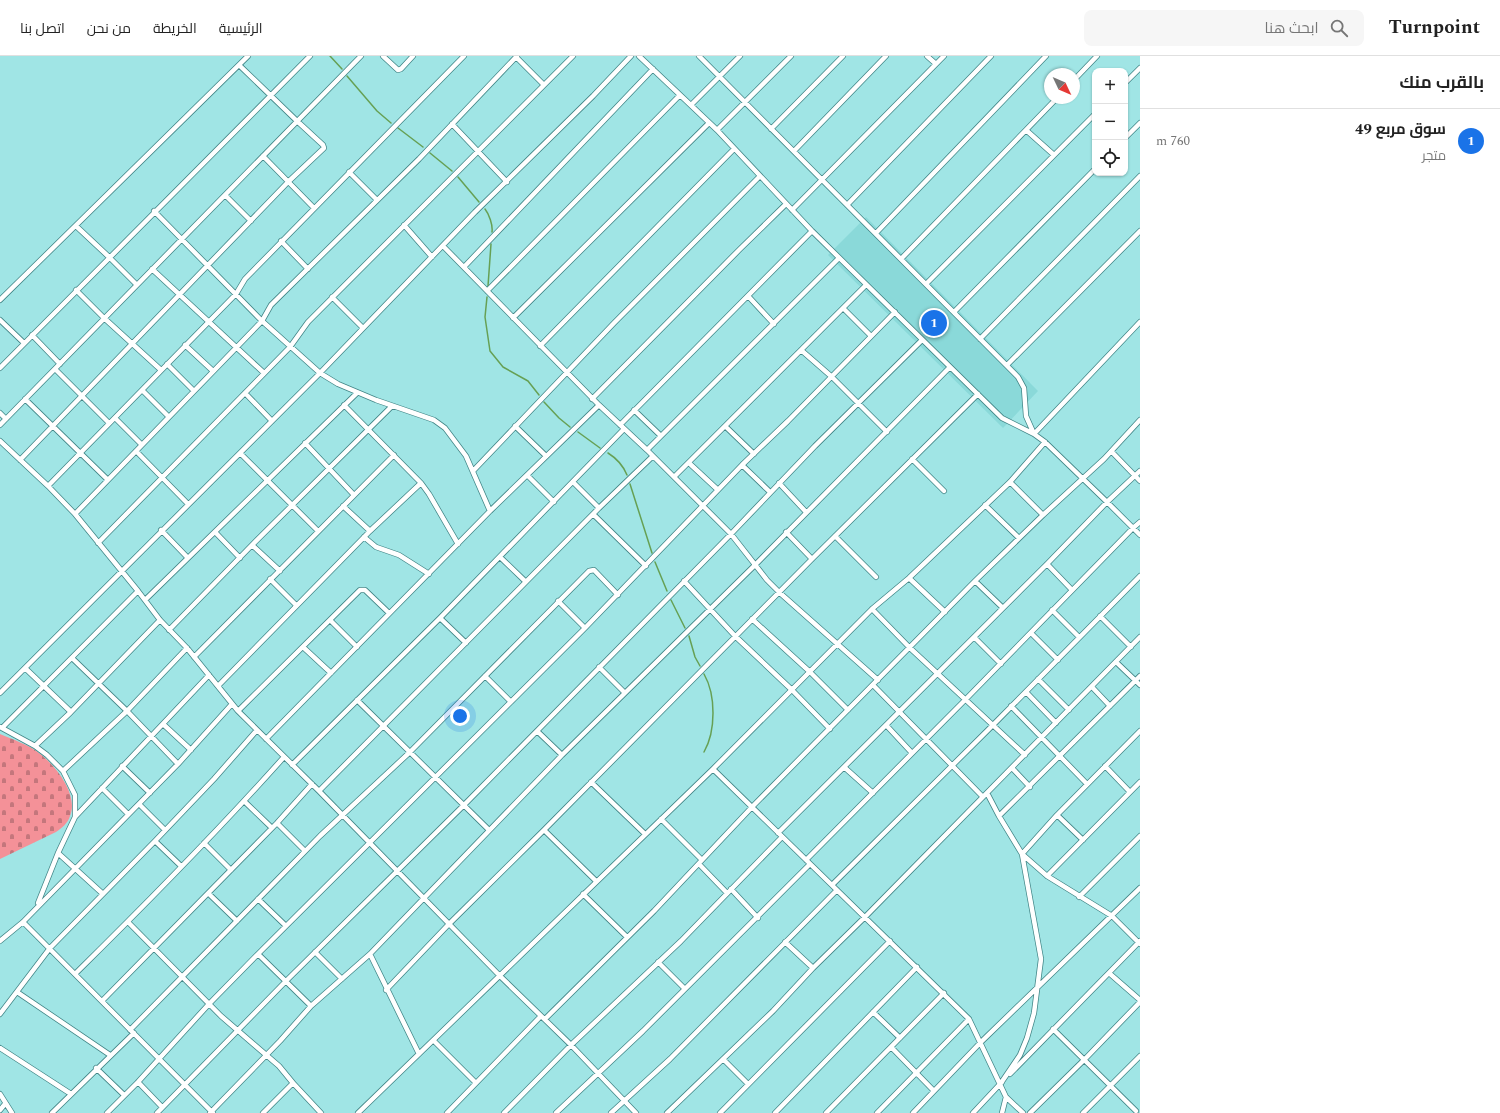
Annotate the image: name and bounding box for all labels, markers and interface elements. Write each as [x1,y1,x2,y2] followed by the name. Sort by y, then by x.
[1084,10,1364,46] search box
[1388,13,1480,42] text: Turnpoint
[1265,17,1318,40] text: ابحث هنا
[1328,17,1350,39] icon: search
[20,18,65,39] text: اتصل بنا
[87,18,131,39] text: من نحن
[153,18,197,39] text: الخريطة
[219,18,263,39] text: الرئيسية
[1044,68,1080,104] north arrow
[1092,68,1128,176] map controls
[1092,68,1128,104] button: +
[1400,70,1484,96] text: بالقرب منك
[1092,104,1128,140] button: −
[1355,118,1446,141] text: سوق مربع 49
[1156,131,1190,151] text: 760 m
[1467,131,1475,151] text: 1
[1092,140,1128,176] button: locate
[1422,146,1446,166] text: متجر
[921,308,947,338] pin: 1
[450,706,470,726] your location

